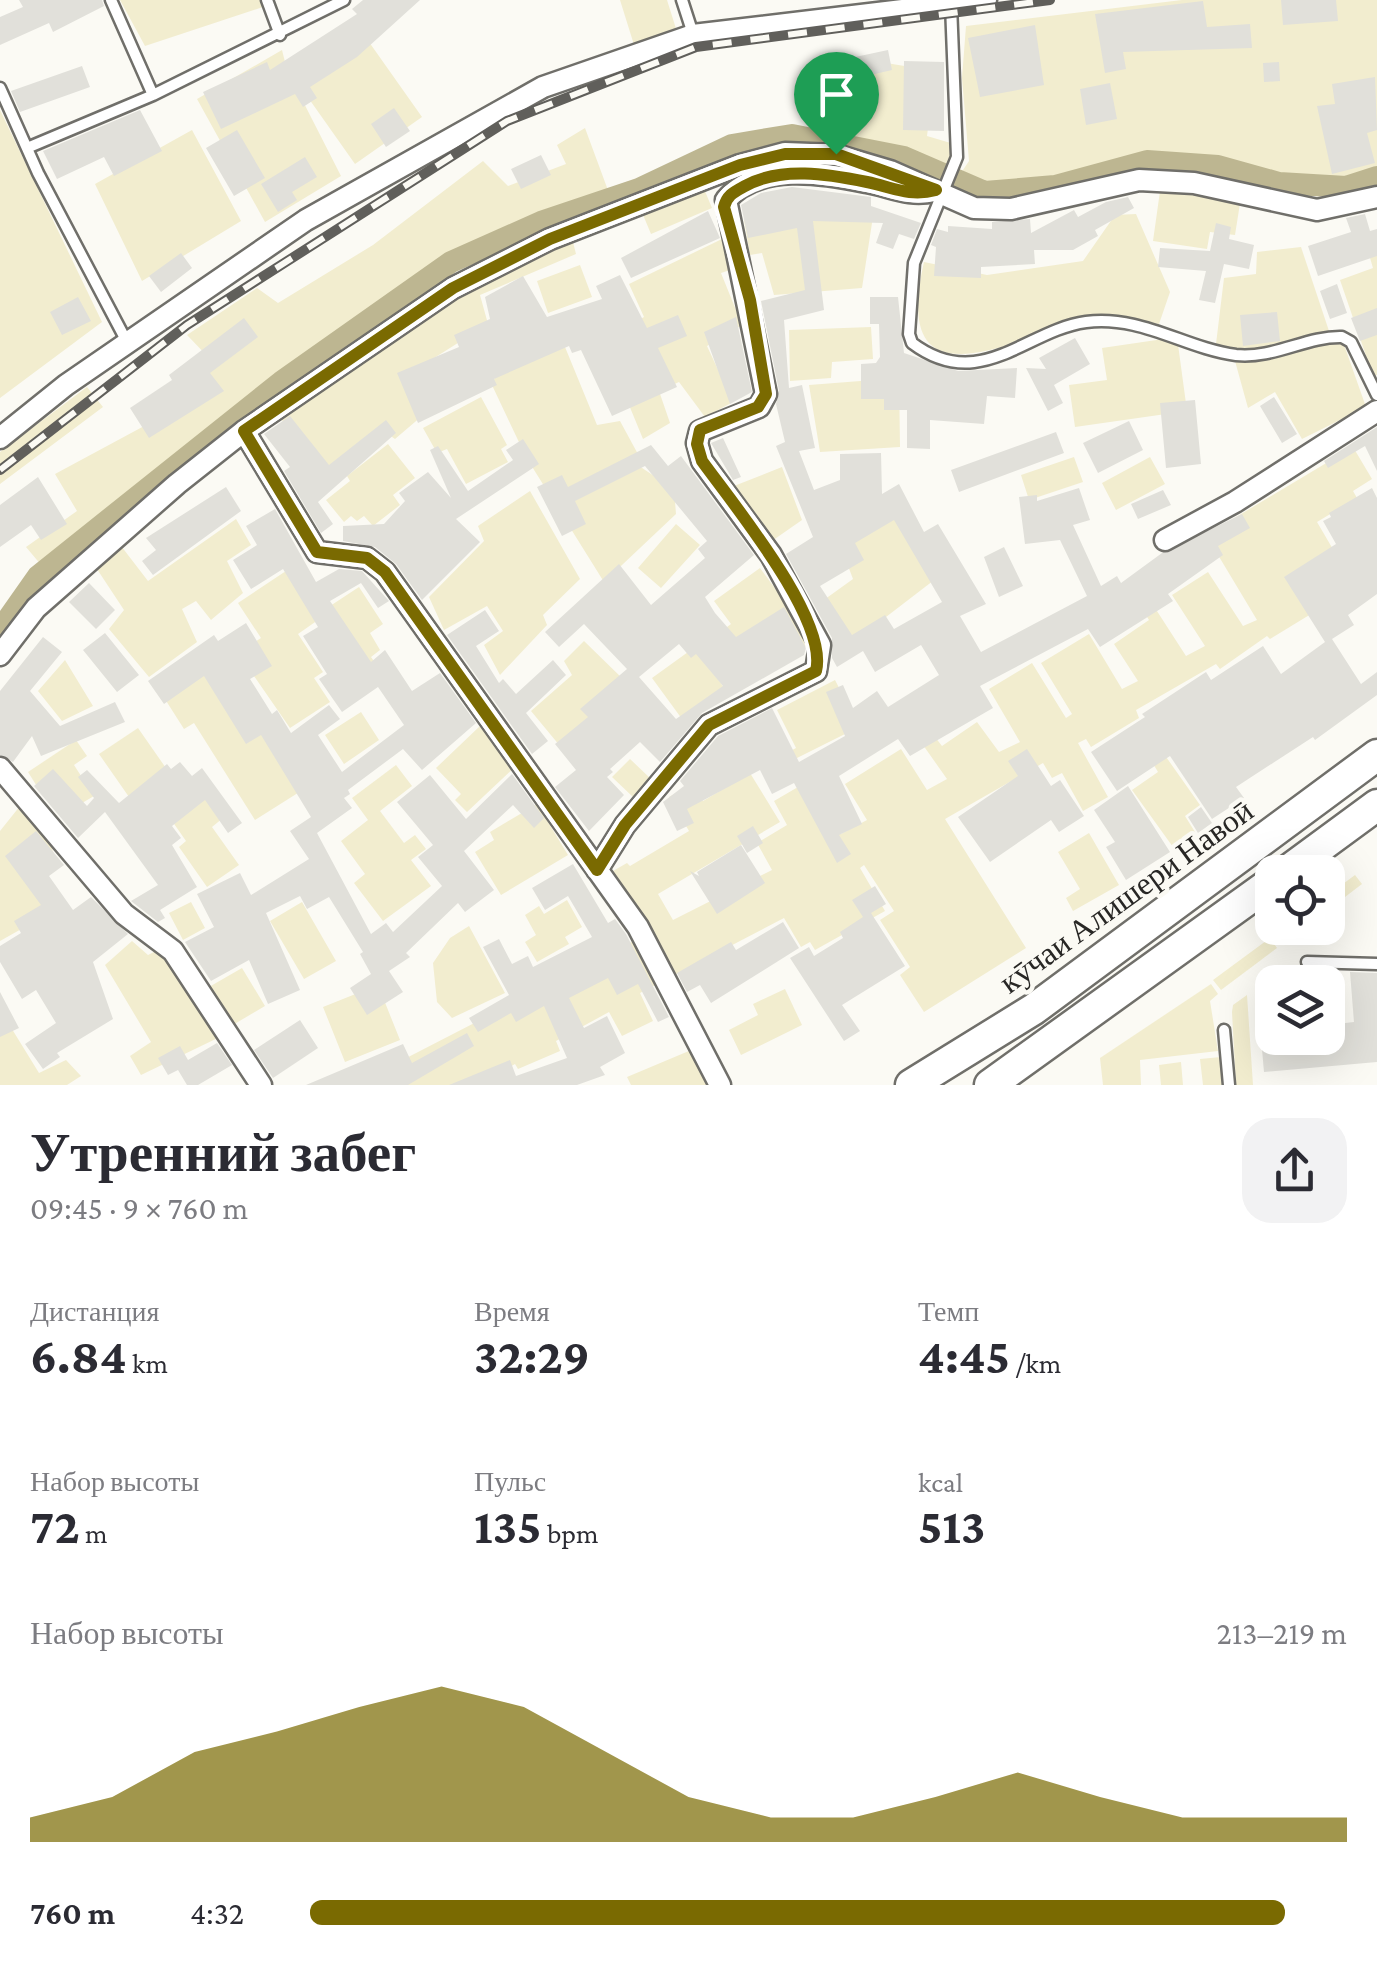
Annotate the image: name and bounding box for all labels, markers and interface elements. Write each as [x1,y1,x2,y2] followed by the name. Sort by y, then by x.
[794,52,879,155] pin
[809,67,864,122] icon: arrive
[992,792,1260,1000] street label: кӯчаи Алишери Навоӣ
[1255,855,1345,1055] map controls
[1255,855,1345,945] button: locate
[1255,965,1345,1055] button: layers
[1242,1118,1347,1223] button: share
[30,1122,416,1183] text: Утренний забег
[30,1190,248,1226] text: 09:45 · 9 × 760 m
[30,1296,159,1327] text: Дистанция
[474,1296,550,1327] text: Время
[918,1296,979,1327] text: Темп
[30,1328,127,1384] text: 6.84
[474,1328,590,1384] text: 32:29
[918,1328,1010,1384] text: 4:45
[127,1348,168,1379] text: km
[1010,1348,1061,1379] text: /km
[30,1466,199,1497] text: Набор высоты
[474,1466,546,1497] text: Пульс
[918,1467,963,1498] text: kcal
[30,1498,80,1554] text: 72
[474,1498,542,1554] text: 135
[918,1498,985,1554] text: 513
[80,1518,107,1549] text: m
[542,1518,598,1549] text: bpm
[30,1615,223,1651] text: Набор высоты
[1216,1615,1347,1651] text: 213–219 m
[30,1895,115,1931] text: 760 m
[190,1895,244,1931] text: 4:32

